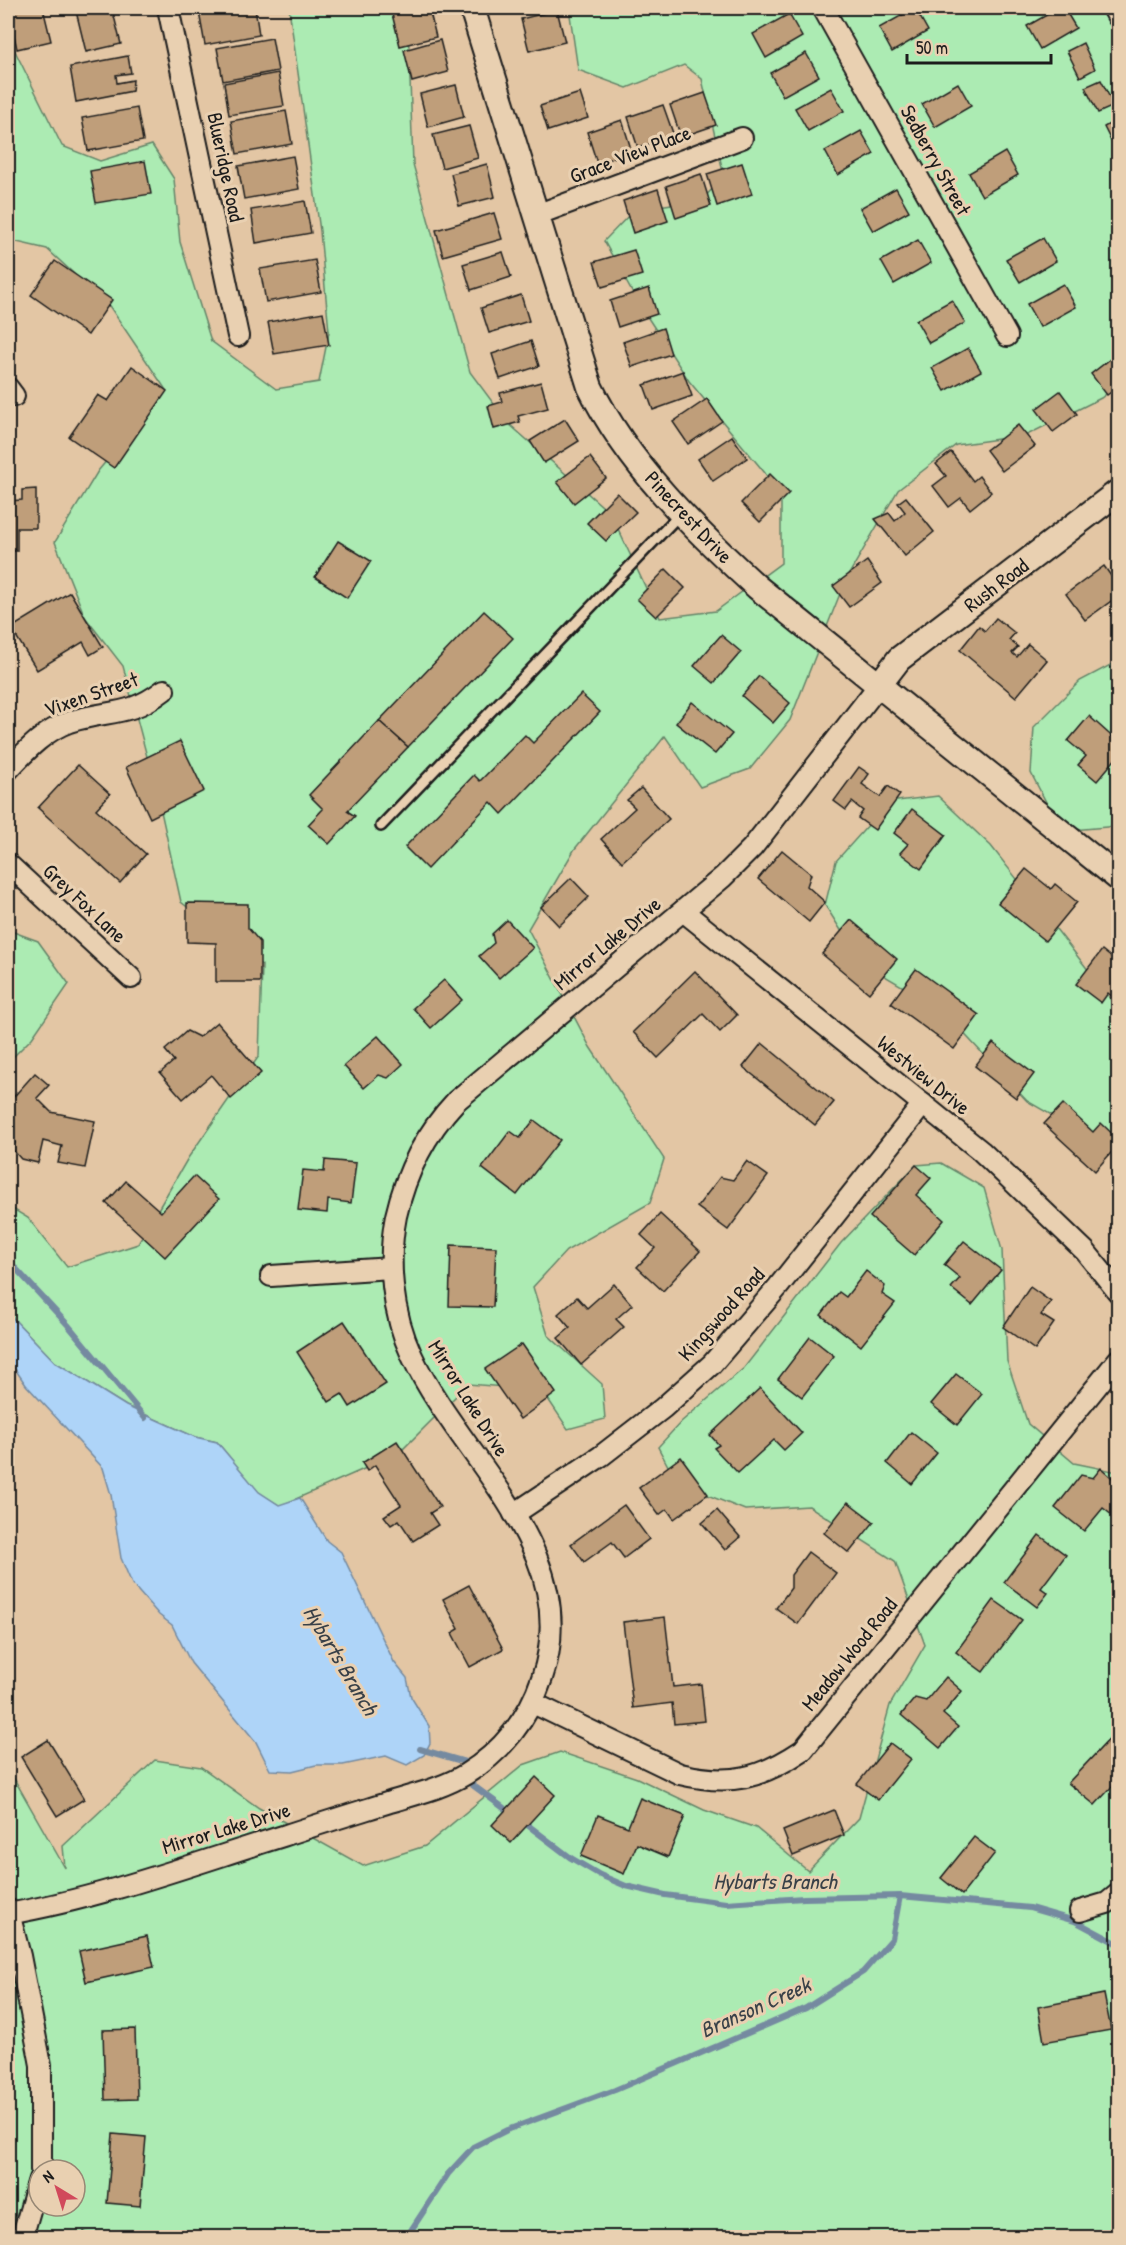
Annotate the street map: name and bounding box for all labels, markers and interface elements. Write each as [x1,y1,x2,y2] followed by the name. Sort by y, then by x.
[907,27,1051,65] scale bar
[916,35,948,60] text: 50 m
[894,100,979,221] street label: Sedberry Street
[200,110,252,224] street label: Blueridge Road
[565,118,695,190] street label: Grace View Place
[639,464,739,570] street label: Pinecrest Drive
[958,551,1034,619] street label: Rush Road
[40,664,143,724] street label: Vixen Street
[37,857,133,949] street label: Grey Fox Lane
[547,889,667,997] street label: Mirror Lake Drive
[871,1028,977,1122] street label: Westview Drive
[671,1261,771,1367] street label: Kingswood Road
[422,1334,516,1462] street label: Mirror Lake Drive
[794,1591,904,1717] street label: Meadow Wood Road
[297,1600,386,1722] water label: Hybarts Branch
[159,1795,293,1861] street label: Mirror Lake Drive
[714,1866,838,1896] water label: Hybarts Branch
[695,1969,817,2045] water label: Branson Creek
[27,2158,87,2218] north arrow
[38,2165,58,2187] text: N

